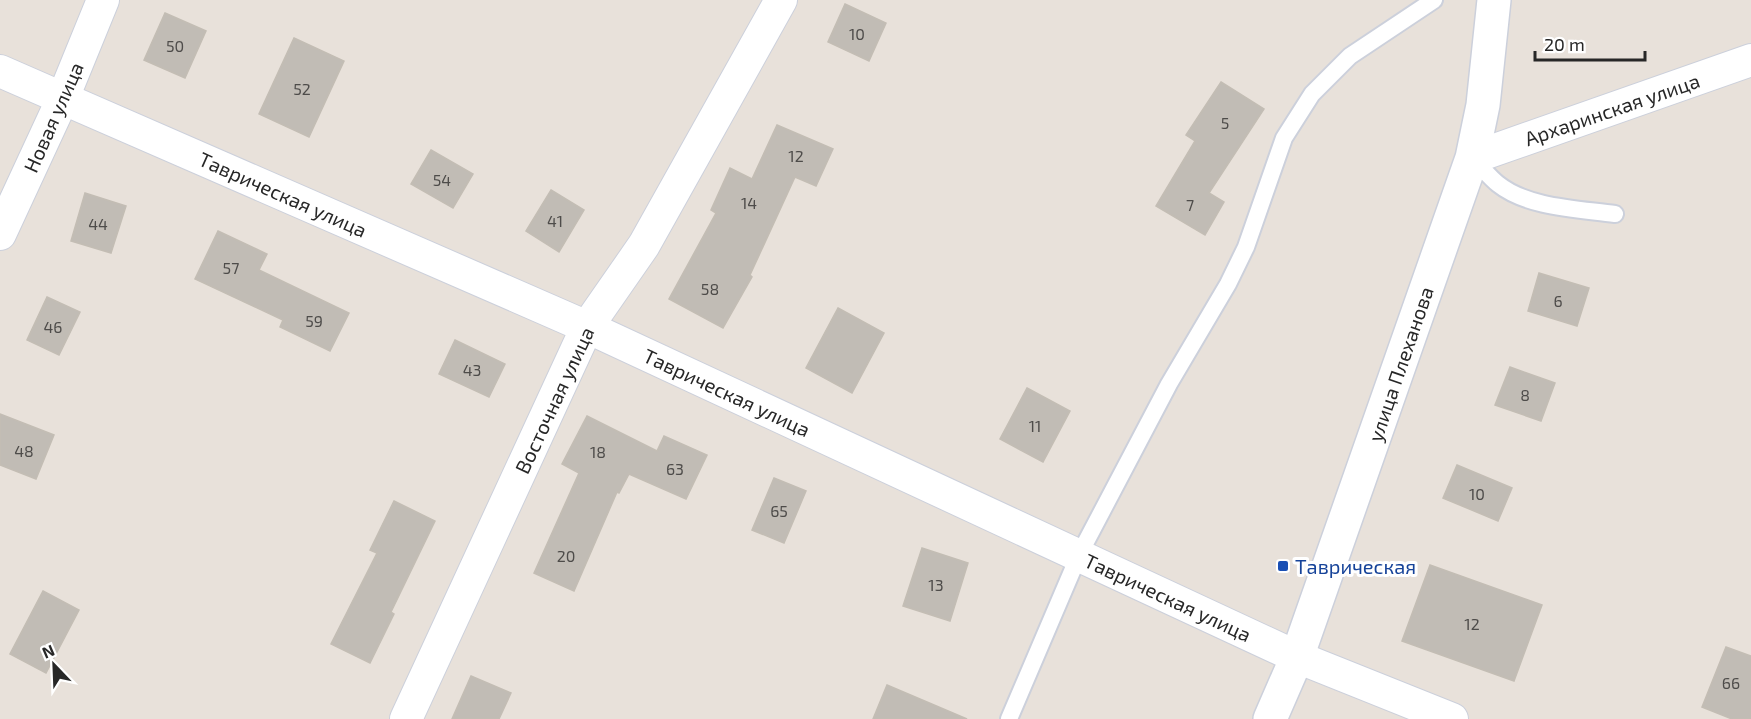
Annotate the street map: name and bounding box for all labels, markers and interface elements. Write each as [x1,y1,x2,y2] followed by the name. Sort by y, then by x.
[849,24,865,43] house number: 10
[1535,24,1644,62] scale bar
[1544,33,1585,55] text: 20 m
[166,36,184,55] house number: 50
[18,58,89,176] street label: Новая улица
[1521,68,1703,151] street label: Архаринская улица
[293,79,311,98] house number: 52
[1221,113,1229,132] house number: 5
[195,146,371,243] street label: Таврическая улица
[788,146,804,165] house number: 12
[433,170,451,189] house number: 54
[741,193,757,212] house number: 14
[1186,195,1194,214] house number: 7
[547,211,563,230] house number: 41
[88,214,108,233] house number: 44
[223,258,239,277] house number: 57
[701,279,719,298] house number: 58
[1362,283,1439,445] street label: улица Плеханова
[1553,291,1563,310] house number: 6
[305,311,323,330] house number: 59
[44,317,63,336] house number: 46
[509,323,599,478] street label: Восточная улица
[639,343,814,442] street label: Таврическая улица
[463,360,481,379] house number: 43
[1520,385,1530,404] house number: 8
[1029,416,1041,435] house number: 11
[14,441,34,460] house number: 48
[590,442,606,461] house number: 18
[666,459,684,478] house number: 63
[1469,484,1485,503] house number: 10
[770,501,788,520] house number: 65
[557,546,575,565] house number: 20
[1080,548,1255,647] street label: Таврическая улица
[1295,554,1416,578] place label: Таврическая
[1276,559,1290,573] marker: Таврическая
[928,575,944,594] house number: 13
[1464,614,1480,633] house number: 12
[24,635,84,695] north arrow
[39,640,57,662] text: N
[1722,673,1740,692] house number: 66

